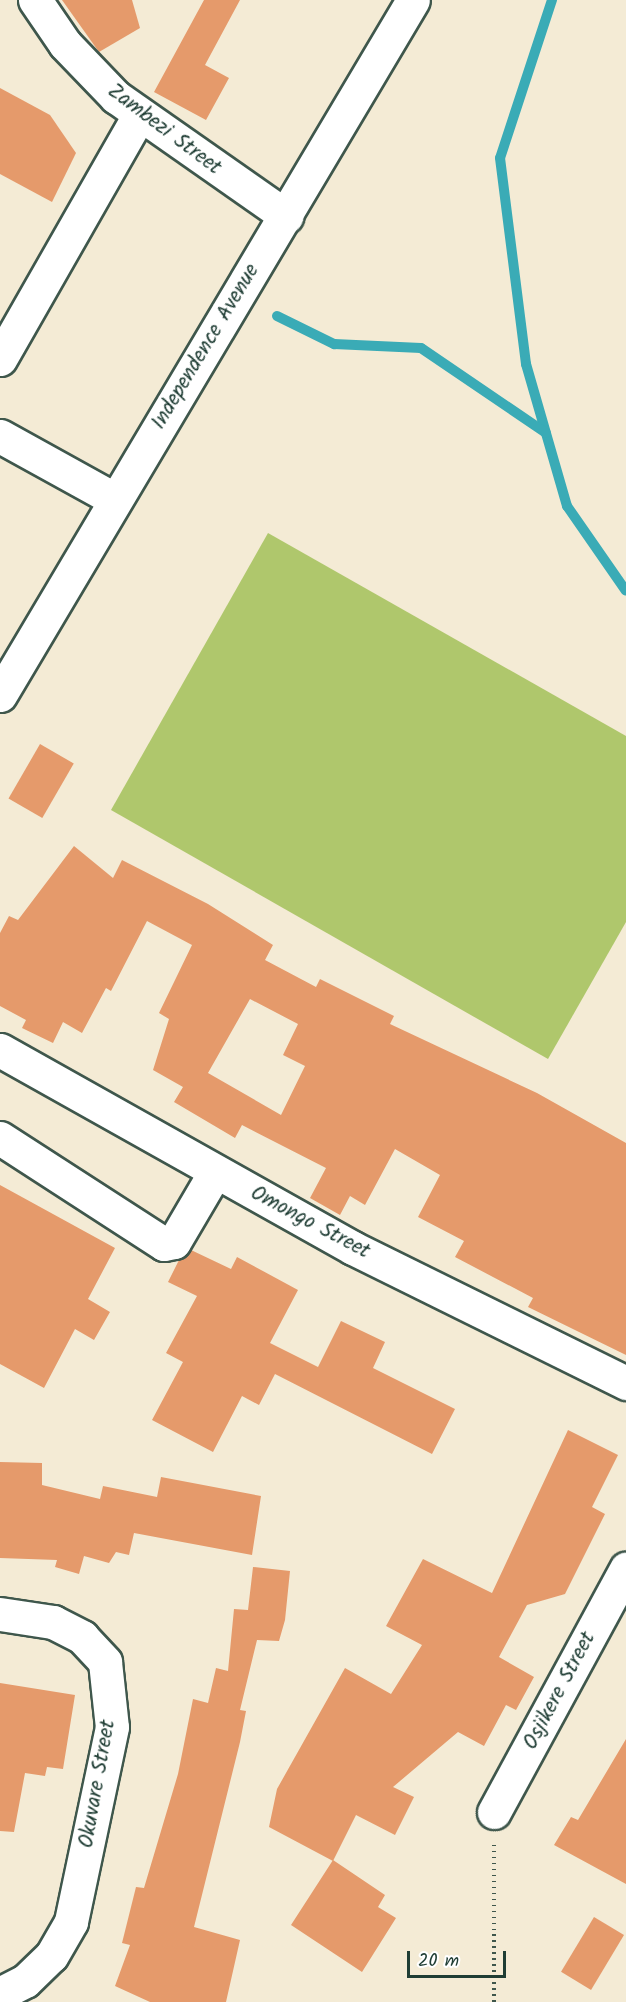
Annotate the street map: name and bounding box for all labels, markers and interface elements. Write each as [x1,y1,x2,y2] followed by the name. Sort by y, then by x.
[102,79,226,181] street label: Zambezi Street
[147,260,265,434] street label: Independence Avenue
[246,1181,374,1265] street label: Omongo Street
[518,1628,602,1754] street label: Osjikere Street
[74,1718,122,1850] street label: Okuvare Street
[410,1939,509,1977] scale bar
[418,1947,459,1976] text: 20 m

